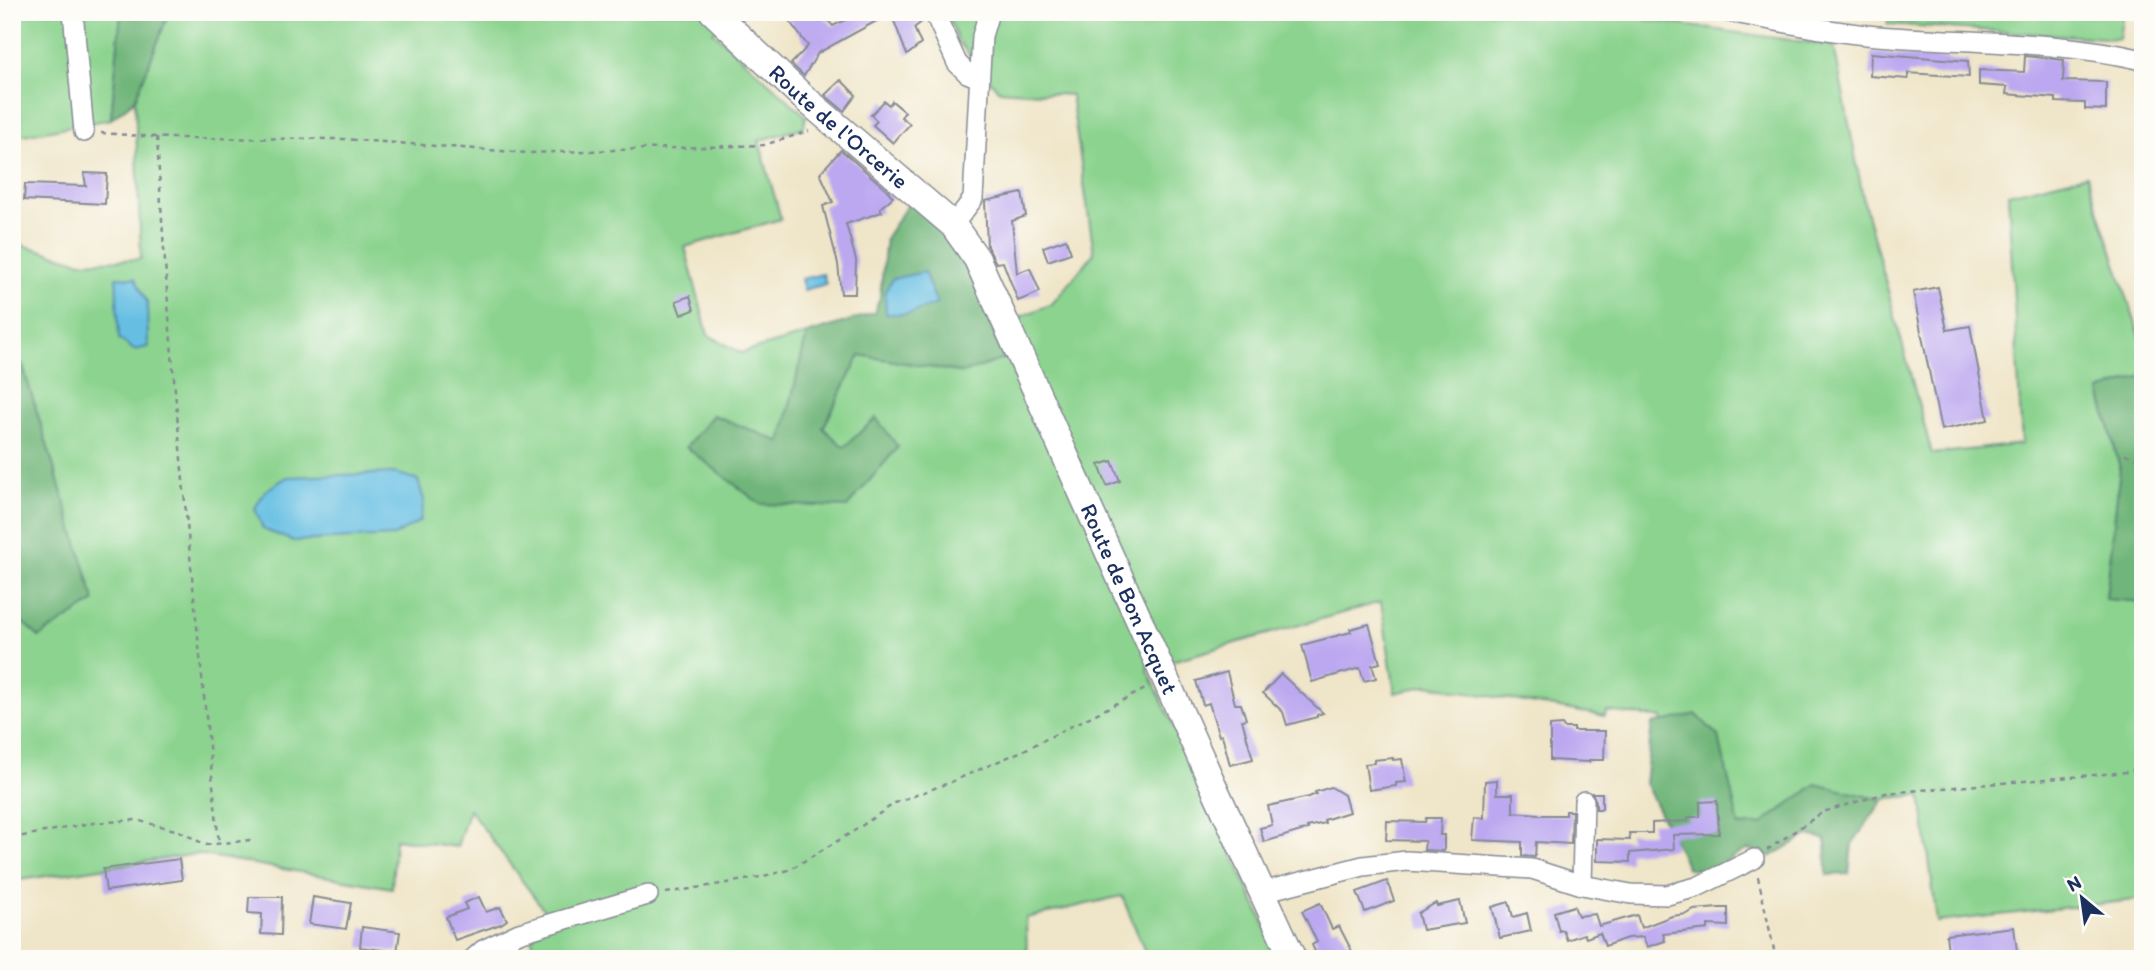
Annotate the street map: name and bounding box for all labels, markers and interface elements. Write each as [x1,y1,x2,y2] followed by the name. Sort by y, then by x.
[763,58,914,195] street label: Route de l'Orcerie
[1074,499,1185,699] street label: Route de Bon Acquet
[2046,862,2116,932] north arrow
[2063,870,2085,897] text: N

